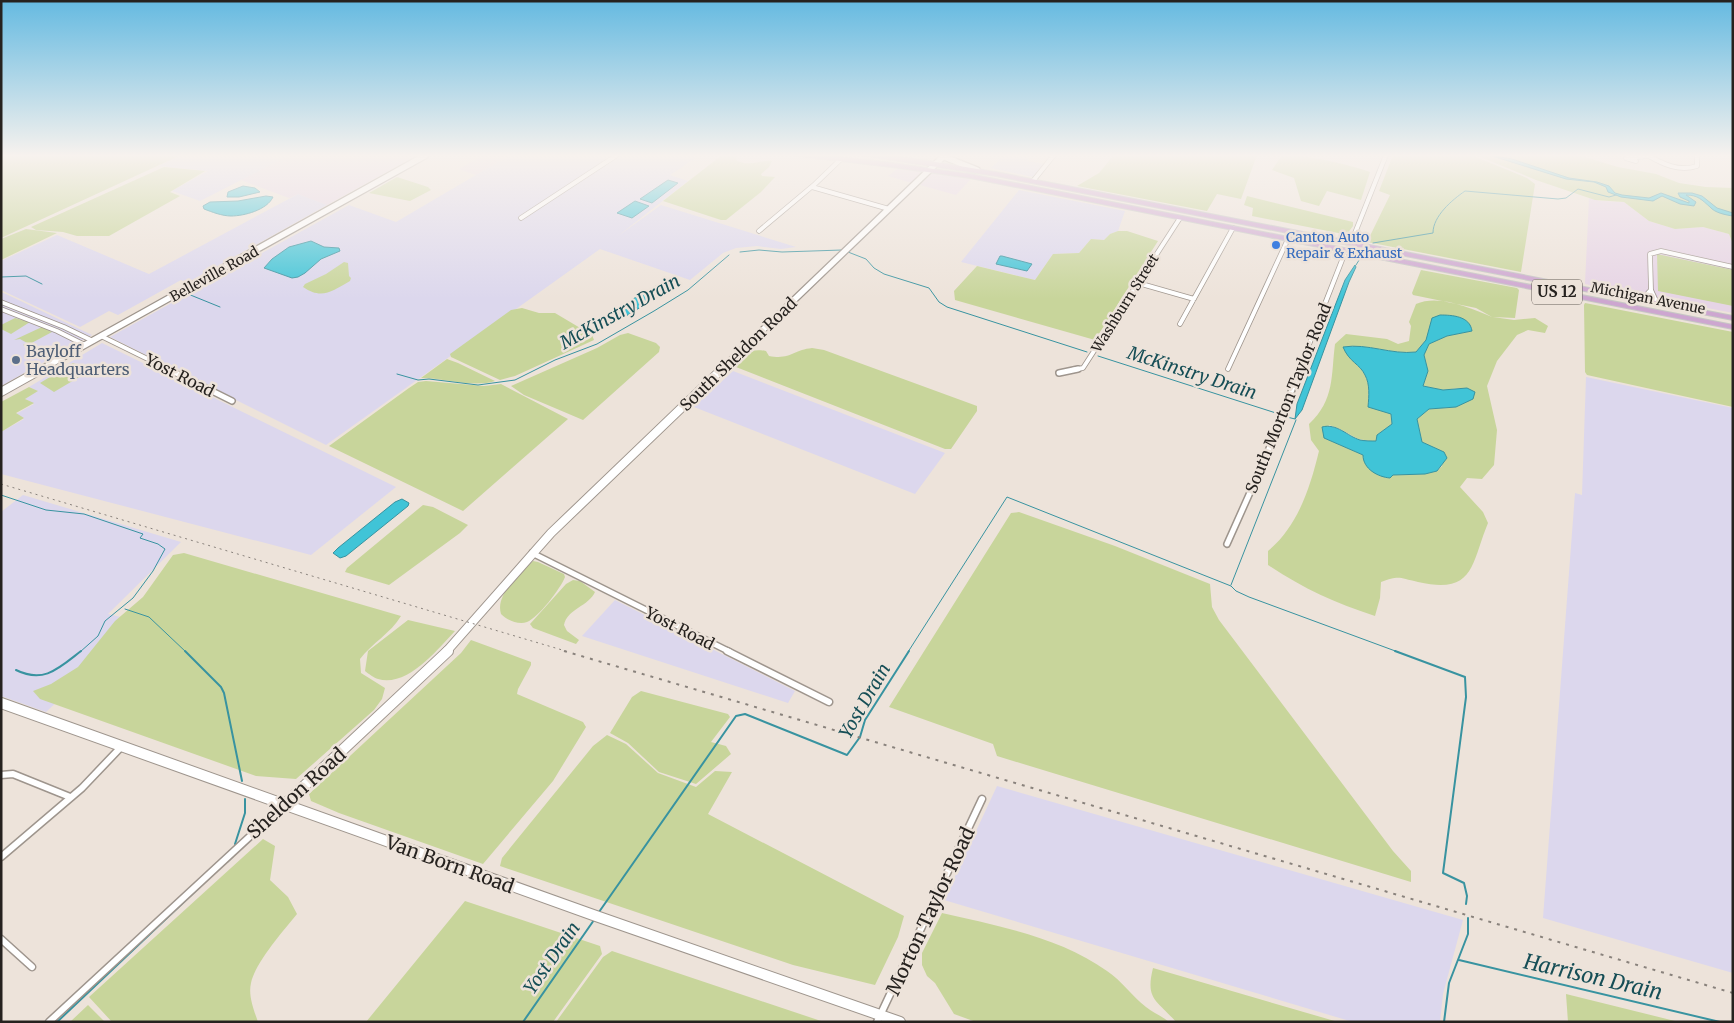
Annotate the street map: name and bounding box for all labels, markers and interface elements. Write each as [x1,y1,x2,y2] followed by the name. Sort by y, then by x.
[1286,228,1403,262] place label: Canton Auto Repair & Exhaust
[1270,239,1282,251] marker: Canton Auto Repair & Exhaust
[166,242,262,306] street label: Belleville Road
[1087,250,1163,356] street label: Washburn Street
[555,269,684,355] water label: McKinstry Drain
[1589,278,1707,318] street label: Michigan Avenue
[1532,280,1582,304] road number: US 12
[675,293,801,415] street label: South Sheldon Road
[1241,300,1335,496] street label: South Morton Taylor Road
[26,341,130,379] place label: Bayloff Headquarters
[1124,341,1260,404] water label: McKinstry Drain
[141,349,218,401] street label: Yost Road
[10,354,22,366] marker: Bayloff Headquarters
[641,602,718,654] street label: Yost Road
[834,659,895,742] water label: Yost Drain
[241,742,351,844] street label: Sheldon Road
[880,823,980,999] street label: Morton Taylor Road
[382,829,518,898] street label: Van Born Road
[518,917,585,998] water label: Yost Drain
[1520,947,1665,1006] water label: Harrison Drain

